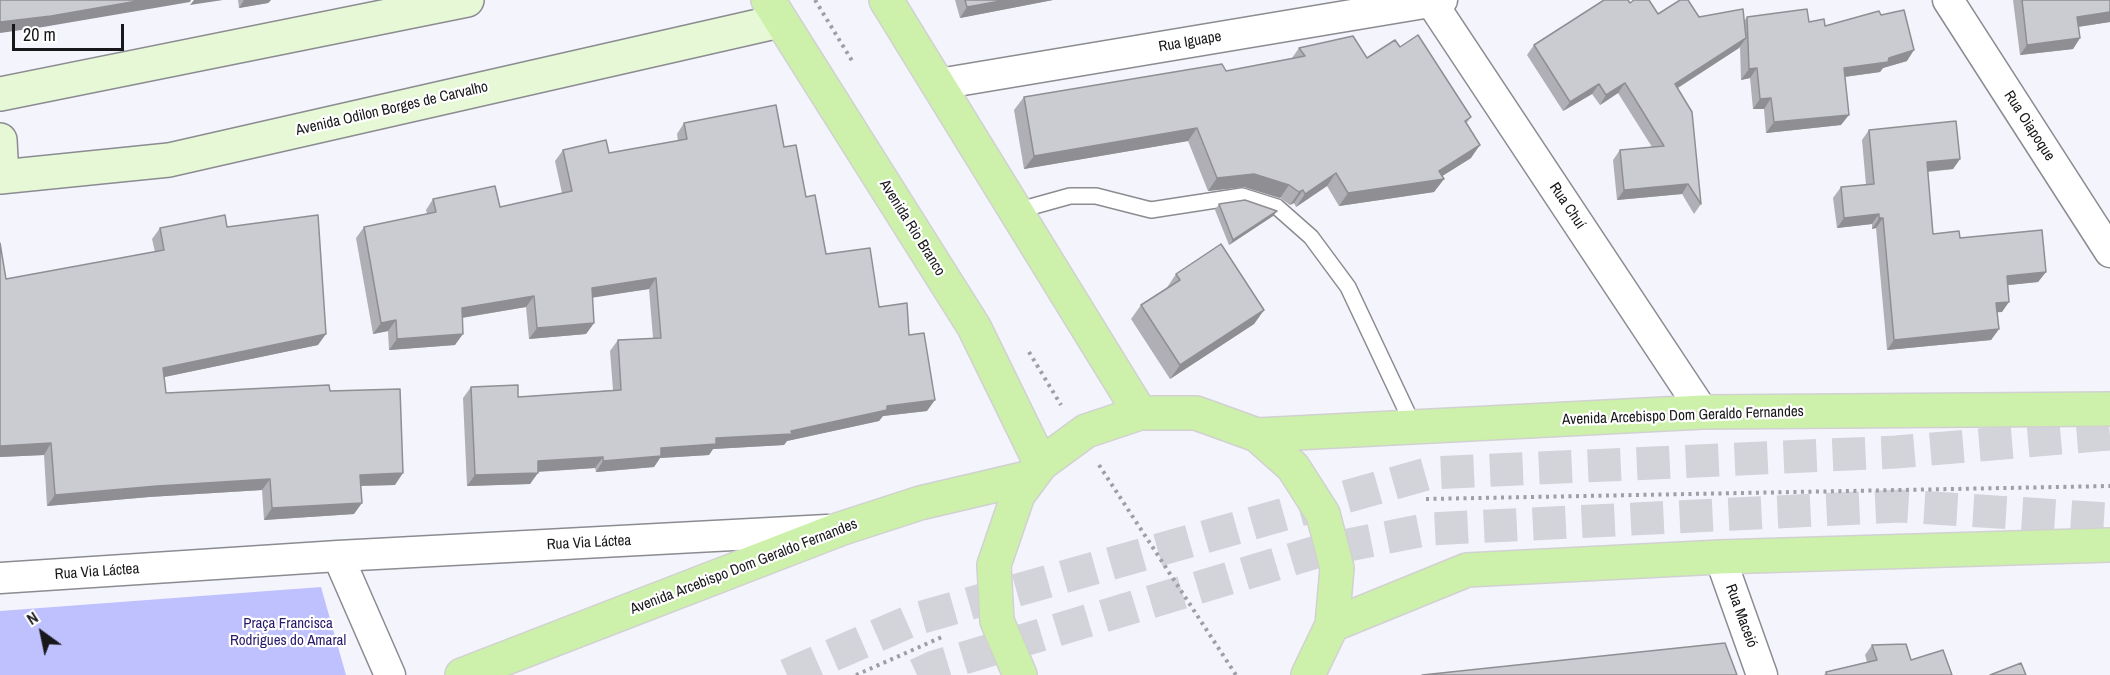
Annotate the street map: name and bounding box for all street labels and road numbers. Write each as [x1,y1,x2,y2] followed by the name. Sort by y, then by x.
[1157,28,1223,56] street label: Rua Iguape
[294,78,490,140] street label: Avenida Odilon Borges de Carvalho
[2000,88,2058,164] street label: Rua Oiapoque
[875,177,949,279] street label: Avenida Rio Branco
[1545,179,1589,233] street label: Rua Chuí
[1562,403,1804,429] street label: Avenida Arcebispo Dom Geraldo Fernandes
[628,515,860,619] street label: Avenida Arcebispo Dom Geraldo Fernandes
[546,532,632,554] street label: Rua Via Láctea
[54,560,140,584] street label: Rua Via Láctea
[1721,582,1761,650] street label: Rua Maceió

